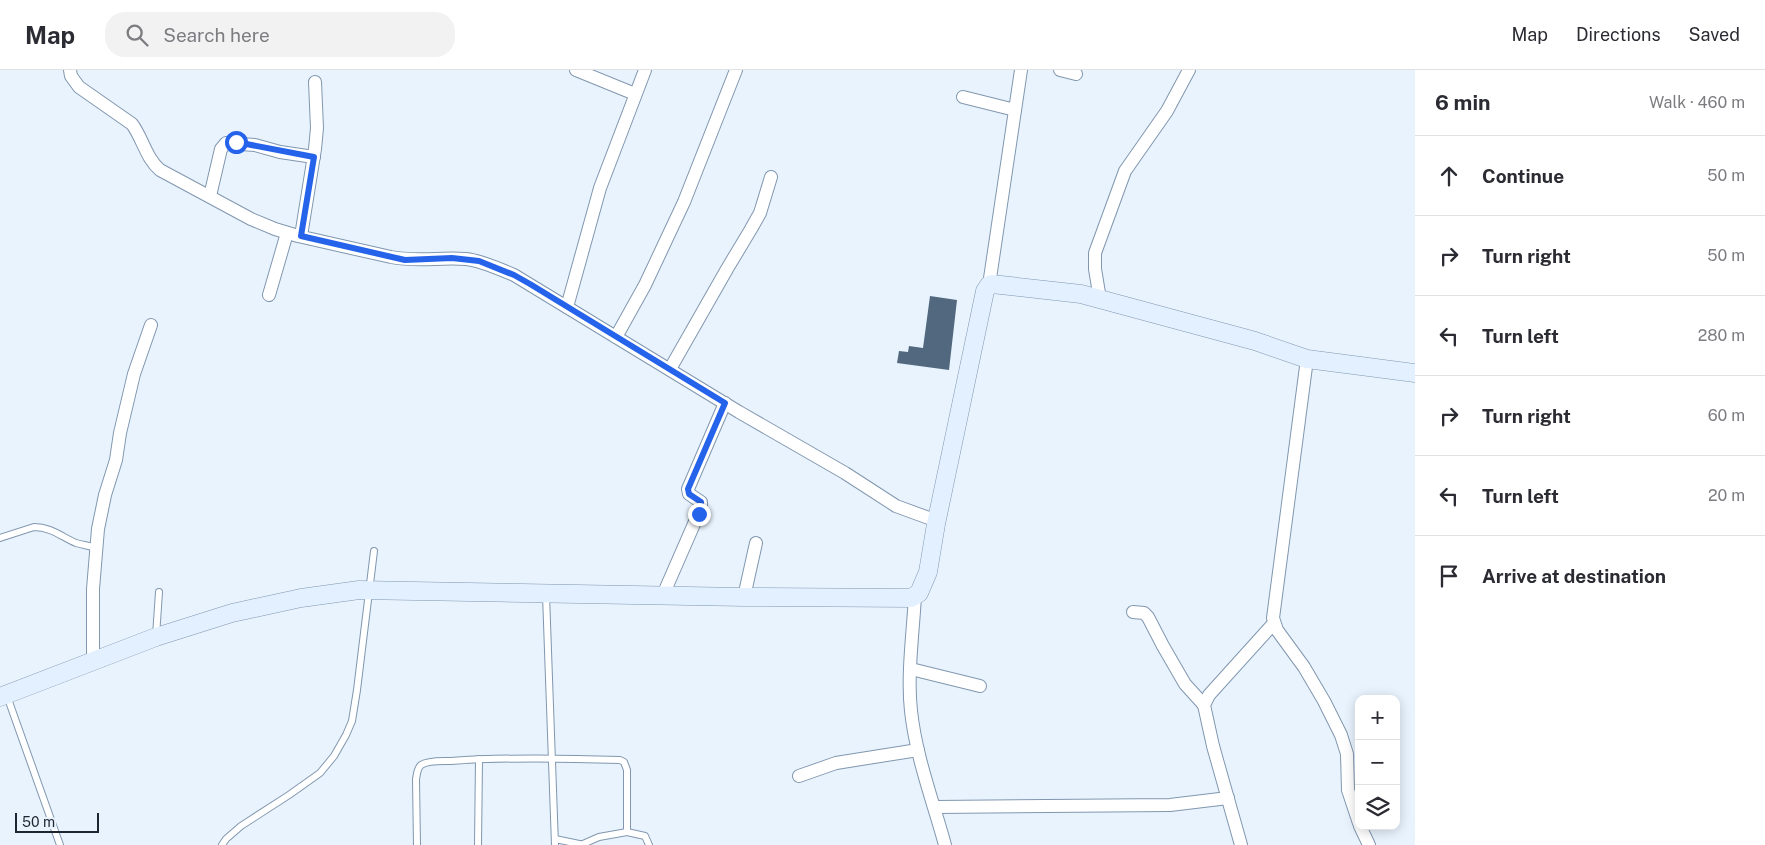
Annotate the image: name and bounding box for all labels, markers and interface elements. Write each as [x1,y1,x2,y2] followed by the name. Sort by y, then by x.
[105,12,455,57] search box
[25,21,75,49] text: Map
[123,21,151,49] icon: search
[163,24,270,46] text: Search here
[1511,24,1548,45] text: Map
[1576,24,1661,45] text: Directions
[1689,24,1740,45] text: Saved
[1435,90,1491,115] text: 6 min
[1649,93,1745,112] text: Walk · 460 m
[225,131,248,154] route start
[1435,162,1463,190] icon: ahead
[1482,165,1564,187] text: Continue
[1707,166,1745,185] text: 50 m
[1435,242,1463,270] icon: right
[1482,245,1571,267] text: Turn right
[1707,246,1745,265] text: 50 m
[1435,322,1463,350] icon: left
[1482,325,1559,347] text: Turn left
[1698,326,1745,345] text: 280 m
[1435,402,1463,430] icon: right
[1482,405,1571,427] text: Turn right
[1708,406,1745,425] text: 60 m
[1435,482,1463,510] icon: left
[1482,485,1559,507] text: Turn left
[1708,486,1745,505] text: 20 m
[688,503,711,526] route end
[1435,562,1463,590] icon: arrive
[1482,565,1666,587] text: Arrive at destination
[1355,695,1400,830] map controls
[1355,695,1400,740] button: +
[1355,740,1400,785] button: −
[1355,785,1400,830] button: layers
[15,810,99,833] scale bar
[22,814,55,830] text: 50 m

